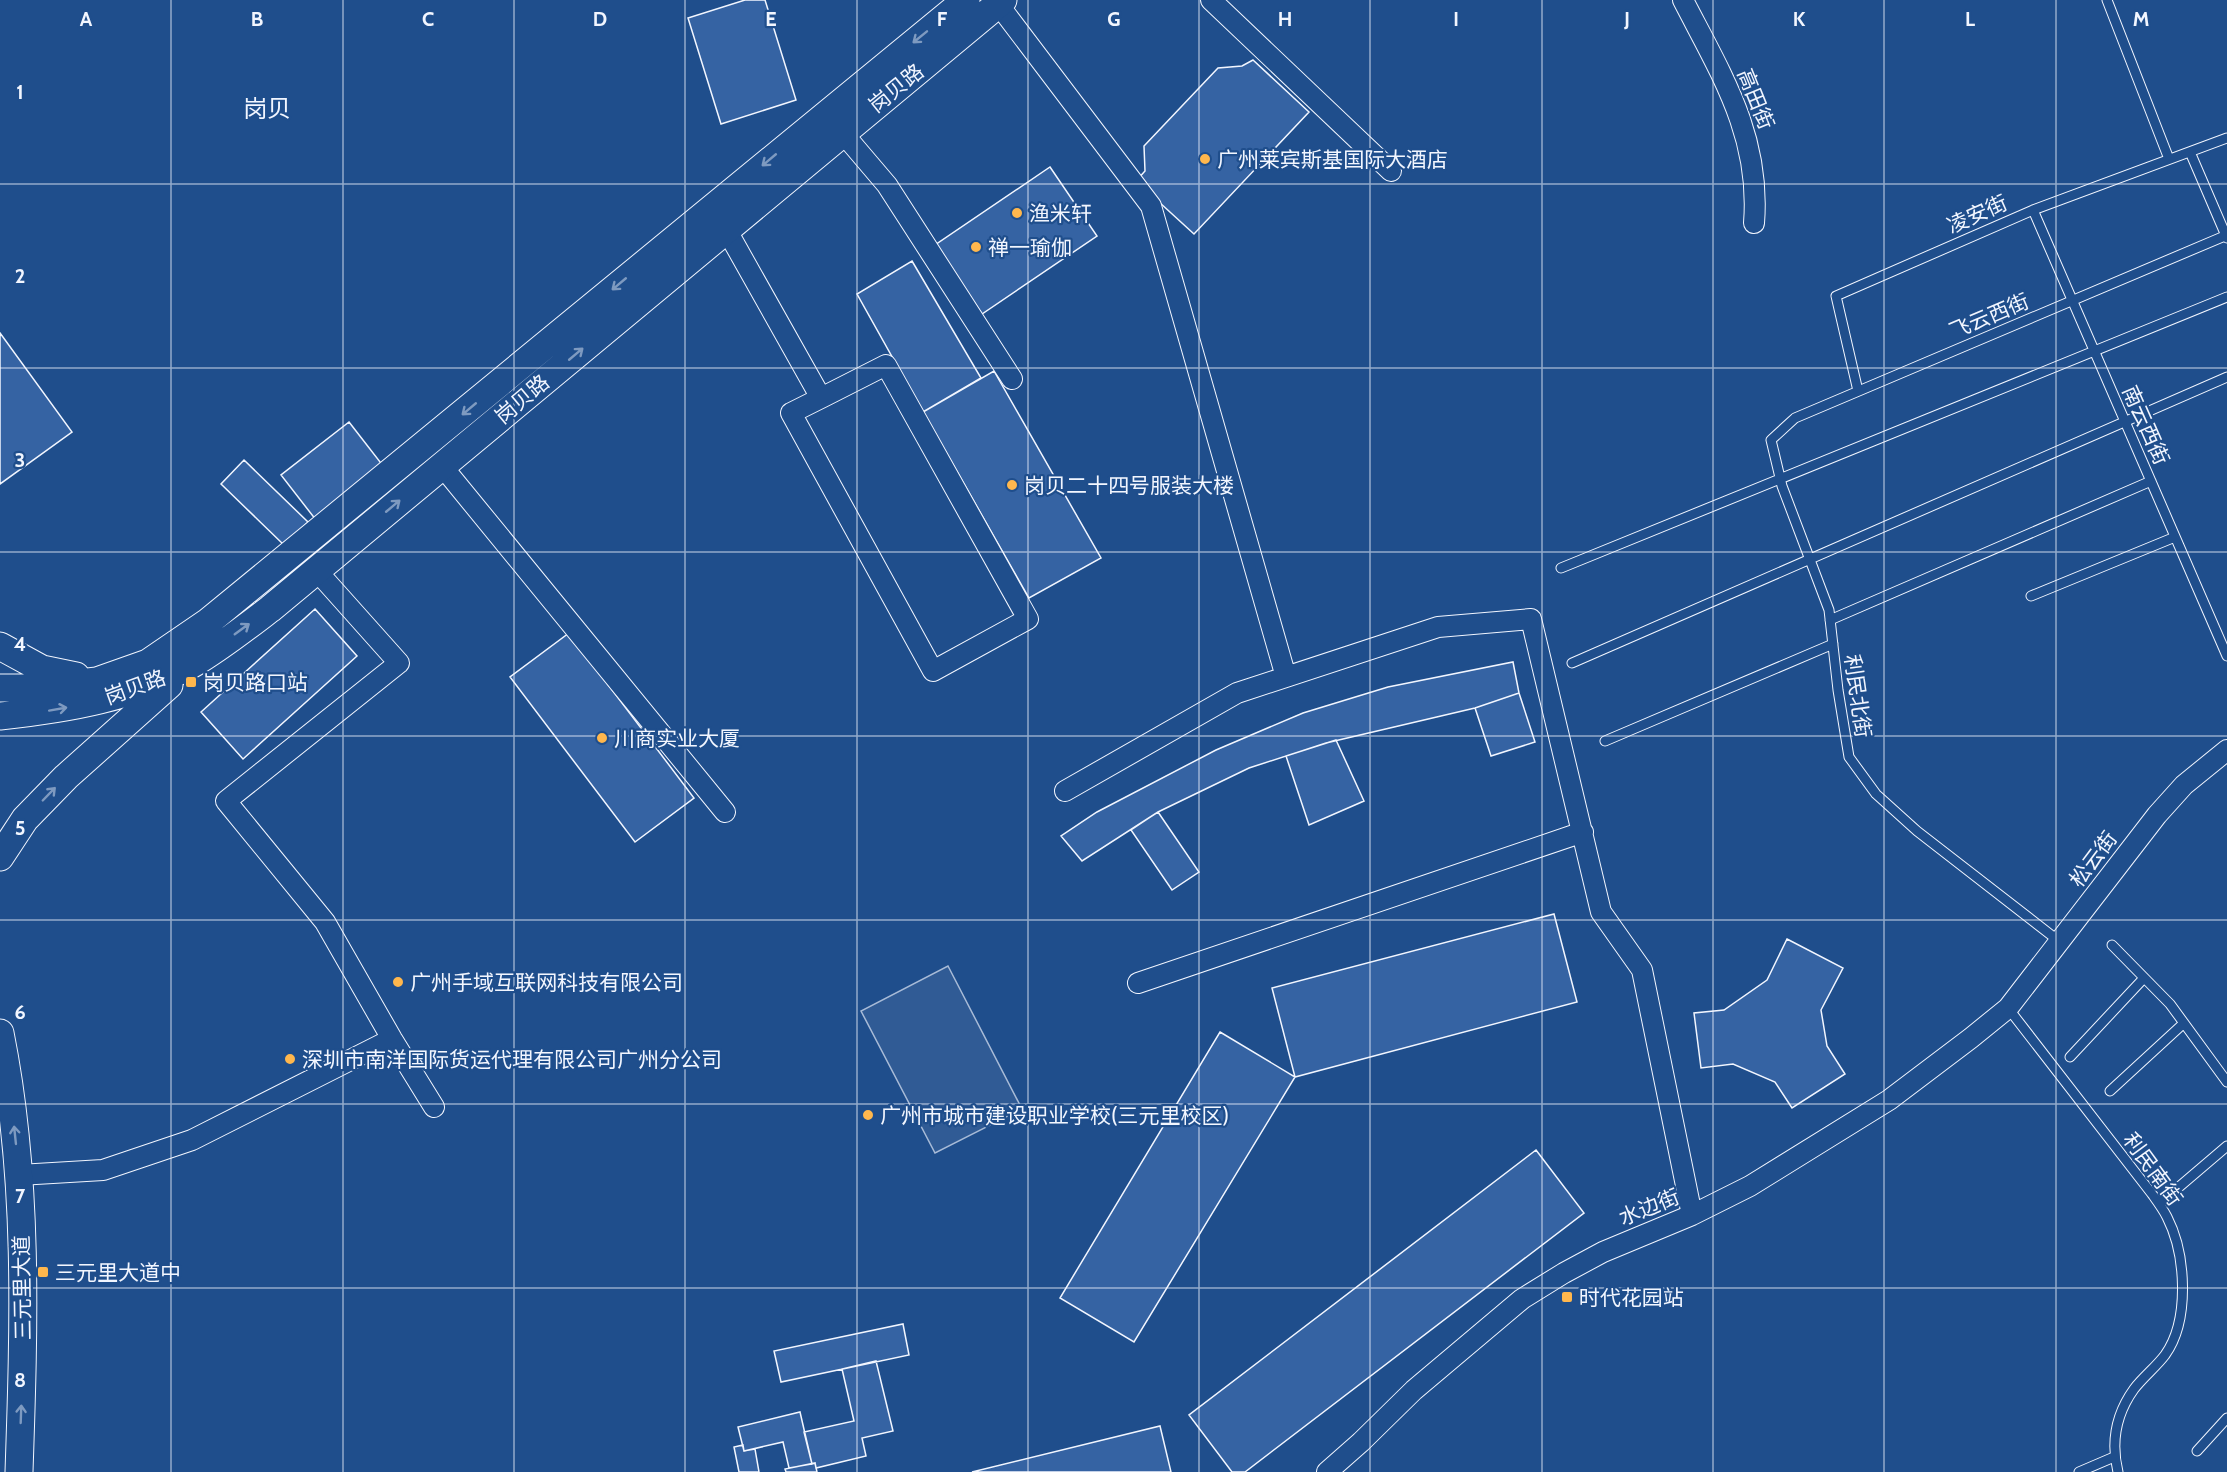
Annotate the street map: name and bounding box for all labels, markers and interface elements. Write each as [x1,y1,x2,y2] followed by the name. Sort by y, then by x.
[80,7,93,31] text: A
[251,7,263,31] text: B
[422,7,434,31] text: C
[593,7,607,31] text: D
[765,7,777,31] text: E
[937,7,948,31] text: F
[1107,7,1121,31] text: G
[1278,7,1292,31] text: H
[1453,7,1459,31] text: I
[1623,7,1630,31] text: J
[1793,7,1806,31] text: K
[1965,7,1975,31] text: L
[2133,7,2149,31] text: M
[912,30,928,43] one-way arrow
[864,58,928,118] street label: 岗贝路
[1733,65,1779,133] street label: 高田街
[16,80,24,104] text: 1
[243,94,291,123] district label: 岗贝
[1217,147,1448,172] place label: 广州莱宾斯基国际大酒店
[1198,152,1212,166] marker: 广州莱宾斯基国际大酒店
[762,153,777,167] one-way arrow
[1943,190,2011,238] street label: 凌安街
[1029,201,1092,226] place label: 渔米轩
[1010,206,1024,220] marker: 渔米轩
[988,235,1072,260] place label: 禅一瑜伽
[969,240,983,254] marker: 禅一瑜伽
[15,264,25,288] text: 2
[611,278,627,291] one-way arrow
[1945,288,2033,344] street label: 飞云西街
[567,348,583,361] one-way arrow
[490,369,554,429] street label: 岗贝路
[2117,382,2175,468] street label: 南云西街
[461,402,477,415] one-way arrow
[15,448,25,472] text: 3
[1024,473,1234,498] place label: 岗贝二十四号服装大楼
[1005,478,1019,492] marker: 岗贝二十四号服装大楼
[385,499,400,513] one-way arrow
[234,623,250,636] one-way arrow
[14,632,26,656] text: 4
[1840,653,1876,739] street label: 利民北街
[101,664,169,710] street label: 岗贝路
[203,670,308,695] place label: 岗贝路口站
[184,675,198,689] marker: 岗贝路口站
[48,703,67,714] one-way arrow
[614,726,740,751] place label: 川商实业大厦
[595,731,609,745] marker: 川商实业大厦
[42,787,56,802] one-way arrow
[15,816,25,840] text: 5
[2064,826,2122,892] street label: 松云街
[410,970,683,995] place label: 广州手域互联网科技有限公司
[391,975,405,989] marker: 广州手域互联网科技有限公司
[14,1000,26,1024] text: 6
[302,1047,722,1072] place label: 深圳市南洋国际货运代理有限公司广州分公司
[283,1052,297,1066] marker: 深圳市南洋国际货运代理有限公司广州分公司
[880,1103,1229,1128] place label: 广州市城市建设职业学校(三元里校区)
[861,1108,875,1122] marker: 广州市城市建设职业学校(三元里校区)
[9,1125,20,1145] one-way arrow
[2118,1128,2188,1210] street label: 利民南街
[15,1184,26,1208] text: 7
[1615,1184,1683,1230] street label: 水边街
[9,1235,35,1341] street label: 三元里大道
[55,1260,181,1285] place label: 三元里大道中
[36,1265,50,1279] marker: 三元里大道中
[1579,1285,1684,1310] place label: 时代花园站
[1560,1290,1574,1304] marker: 时代花园站
[14,1368,26,1392] text: 8
[16,1404,27,1424] one-way arrow

